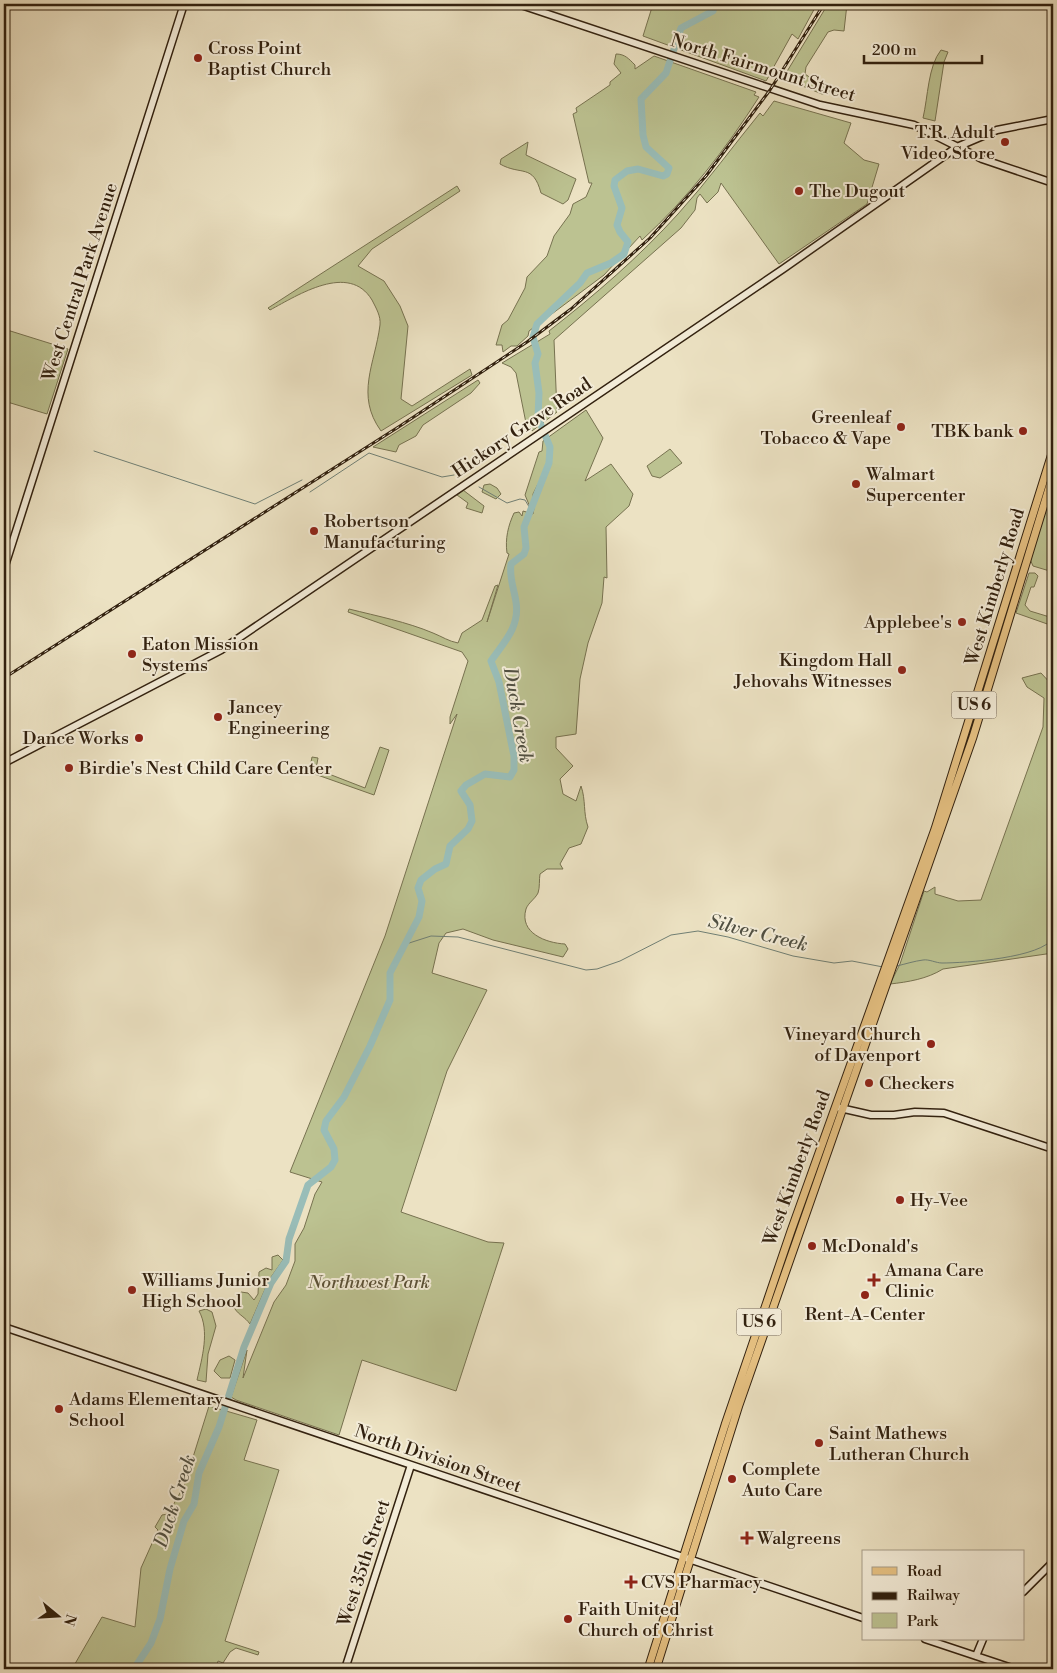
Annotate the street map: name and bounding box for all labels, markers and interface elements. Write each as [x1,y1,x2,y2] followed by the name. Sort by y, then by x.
[668,29,859,107] street label: North Fairmount Street
[864,32,982,64] scale bar
[207,37,331,81] place label: Cross Point Baptist Church
[872,41,917,60] text: 200 m
[192,52,204,64] marker: Cross Point Baptist Church
[900,121,996,165] place label: T.R. Adult Video Store
[999,136,1011,148] marker: T.R. Adult Video Store
[37,180,123,385] street label: West Central Park Avenue
[809,180,906,203] place label: The Dugout
[793,185,805,197] marker: The Dugout
[448,372,597,483] street label: Hickory Grove Road
[760,406,892,450] place label: Greenleaf Tobacco & Vape
[931,420,1015,443] place label: TBK bank
[895,421,907,433] marker: Greenleaf Tobacco & Vape
[1017,425,1029,437] marker: TBK bank
[865,463,966,507] place label: Walmart Supercenter
[850,478,862,490] marker: Walmart Supercenter
[960,505,1030,670] street label: West Kimberly Road
[324,510,446,554] place label: Robertson Manufacturing
[308,525,320,537] marker: Robertson Manufacturing
[863,611,952,634] place label: Applebee's
[956,616,968,628] marker: Applebee's
[142,633,259,677] place label: Eaton Mission Systems
[126,648,138,660] marker: Eaton Mission Systems
[733,649,893,693] place label: Kingdom Hall Jehovahs Witnesses
[498,664,538,765] water label: Duck Creek
[896,664,908,676] marker: Kingdom Hall Jehovahs Witnesses
[952,692,996,718] road number: US 6
[227,696,330,740] place label: Jancey Engineering
[212,711,224,723] marker: Jancey Engineering
[23,727,129,750] place label: Dance Works
[133,732,145,744] marker: Dance Works
[78,757,332,780] place label: Birdie's Nest Child Care Center
[63,762,75,774] marker: Birdie's Nest Child Care Center
[706,909,810,957] water label: Silver Creek
[783,1023,922,1067] place label: Vineyard Church of Davenport
[925,1038,937,1050] marker: Vineyard Church of Davenport
[879,1072,954,1095] place label: Checkers
[863,1077,875,1089] marker: Checkers
[758,1086,836,1250] street label: West Kimberly Road
[910,1189,968,1212] place label: Hy-Vee
[894,1194,906,1206] marker: Hy-Vee
[822,1235,919,1258] place label: McDonald's
[806,1240,818,1252] marker: McDonald's
[884,1259,984,1303] place label: Amana Care Clinic
[141,1269,269,1313] place label: Williams Junior High School
[307,1271,430,1294] park label: Northwest Park
[867,1273,881,1287] marker: Amana Care Clinic
[126,1284,138,1296] marker: Williams Junior High School
[859,1289,871,1301] marker: Rent-A-Center
[805,1303,925,1326] place label: Rent-A-Center
[736,1308,782,1335] road number: US 6
[68,1388,223,1432] place label: Adams Elementary School
[53,1403,65,1415] marker: Adams Elementary School
[352,1420,525,1499] street label: North Division Street
[829,1422,970,1466] place label: Saint Mathews Lutheran Church
[813,1437,825,1449] marker: Saint Mathews Lutheran Church
[148,1451,201,1551] water label: Duck Creek
[741,1458,823,1502] place label: Complete Auto Care
[726,1473,738,1485] marker: Complete Auto Care
[332,1496,396,1630] street label: West 35th Street
[756,1527,841,1550] place label: Walgreens
[741,1532,753,1544] marker: Walgreens
[862,1550,1024,1640] legend
[907,1562,942,1581] text: Road
[641,1571,762,1594] place label: CVS Pharmacy
[625,1576,637,1588] marker: CVS Pharmacy
[907,1586,961,1605] text: Railway
[32,1590,82,1640] north arrow
[578,1598,715,1642] place label: Faith United Church of Christ
[59,1612,80,1628] text: N
[907,1612,939,1631] text: Park
[562,1613,574,1625] marker: Faith United Church of Christ

